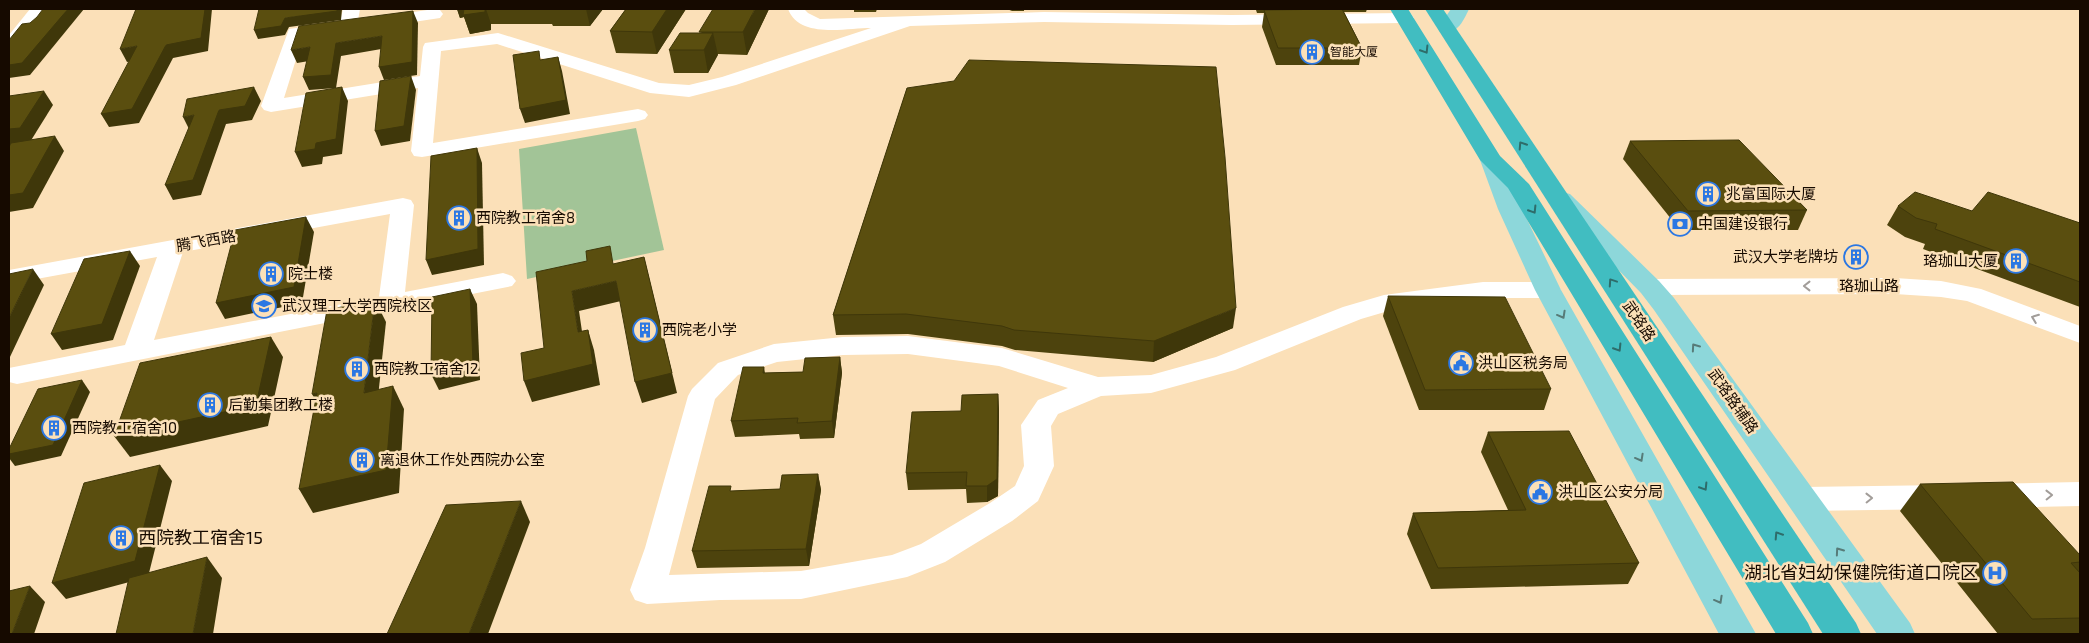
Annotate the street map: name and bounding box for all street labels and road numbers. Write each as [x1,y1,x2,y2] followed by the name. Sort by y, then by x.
[175,226,237,254] street label: 腾飞西路
[1839,276,1899,294] street label: 珞珈山路
[1620,297,1660,344] street label: 武珞路
[1705,365,1763,436] street label: 武珞路辅路

